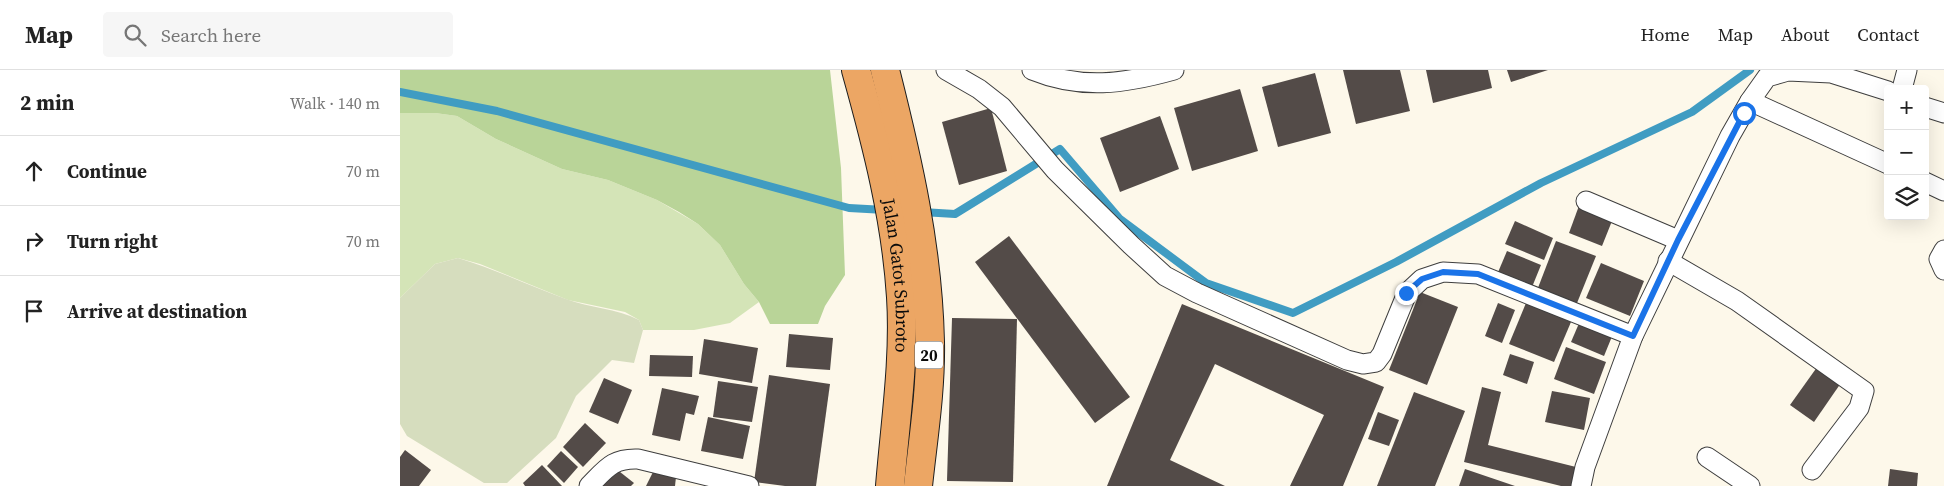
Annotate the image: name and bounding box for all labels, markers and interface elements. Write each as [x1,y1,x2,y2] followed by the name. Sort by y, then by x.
[103,12,453,57] search box
[25,18,73,51] text: Map
[121,21,149,49] icon: search
[161,22,261,48] text: Search here
[1641,22,1690,47] text: Home
[1718,22,1753,47] text: Map
[1781,22,1829,47] text: About
[1857,22,1919,47] text: Contact
[1884,85,1929,220] map controls
[1884,85,1929,130] button: +
[20,88,75,117] text: 2 min
[290,92,380,114] text: Walk · 140 m
[1733,102,1756,125] route start
[1884,130,1929,175] button: −
[20,157,48,185] icon: ahead
[67,158,147,184] text: Continue
[346,160,380,182] text: 70 m
[1884,175,1929,220] button: layers
[876,195,915,353] street label: Jalan Gatot Subroto
[20,227,48,255] icon: right
[67,228,158,254] text: Turn right
[346,230,380,252] text: 70 m
[1395,282,1418,305] route end
[20,297,48,325] icon: arrive
[67,298,247,324] text: Arrive at destination
[915,342,943,368] road number: 20

